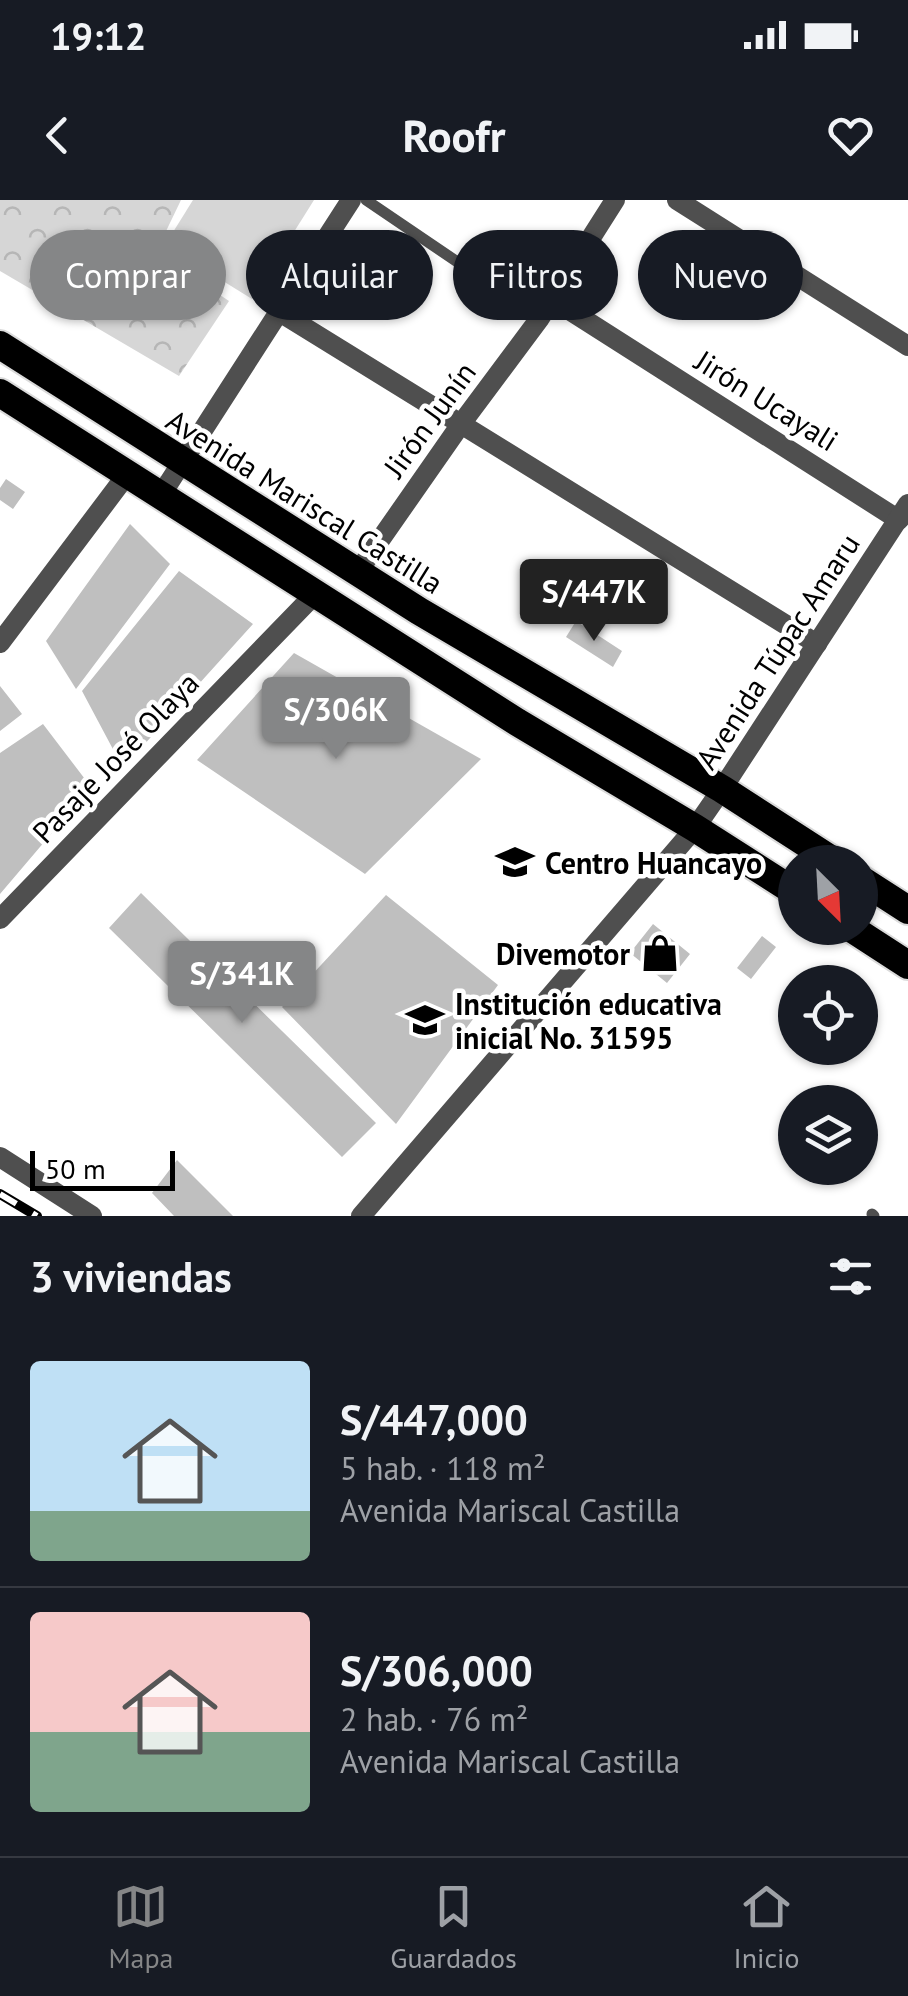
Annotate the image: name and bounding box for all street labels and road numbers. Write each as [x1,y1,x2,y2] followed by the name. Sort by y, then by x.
[687,340,846,459] street label: Jirón Ucayali
[373,354,484,486] street label: Jirón Junín
[160,400,450,602] street label: Avenida Mariscal Castilla
[686,526,868,776] street label: Avenida Túpac Amaru
[23,663,207,851] street label: Pasaje José Olaya

